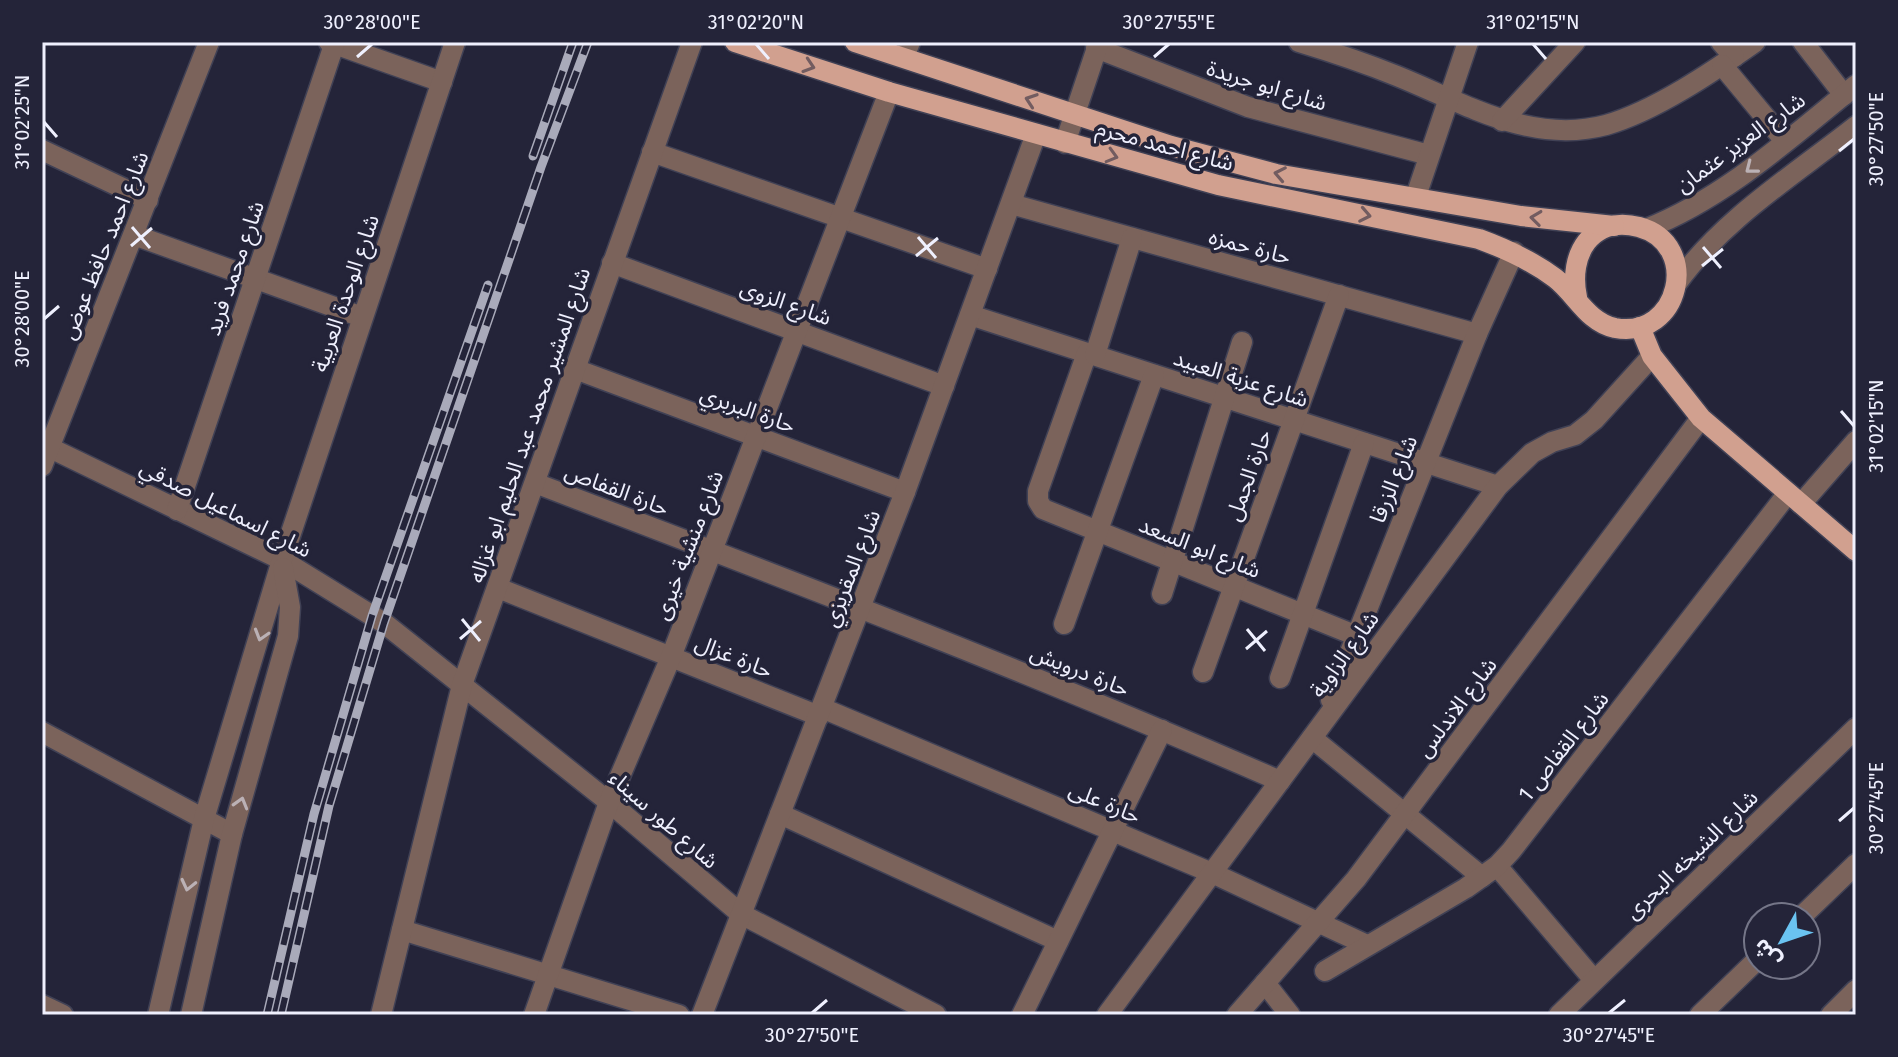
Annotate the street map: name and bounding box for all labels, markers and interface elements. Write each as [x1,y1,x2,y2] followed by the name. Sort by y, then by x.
[323,10,421,34] text: 30°28'00"E
[708,10,804,34] text: 31°02'20"N
[1123,10,1215,34] text: 30°27'55"E
[1486,10,1580,34] text: 31°02'15"N
[1203,54,1330,119] street label: شارع ابو جريدة
[801,57,815,73] one-way arrow
[10,75,34,169] text: 31°02'25"N
[1670,86,1812,201] street label: شارع العزيز عثمان
[1864,92,1888,186] text: 30°27'50"E
[1025,94,1039,110] one-way arrow
[1092,114,1237,180] street label: شارع احمد محرم
[1104,146,1118,163] one-way arrow
[54,147,157,344] street label: شارع احمد حافظ عوض
[1745,158,1760,173] one-way arrow
[1274,166,1287,183] one-way arrow
[199,197,273,340] street label: شارع محمد فريد
[1358,205,1372,222] one-way arrow
[1530,209,1543,226] one-way arrow
[306,211,388,376] street label: شارع الوحدة العربية
[1206,223,1294,270] street label: حارة حمزه
[463,264,599,587] street label: شارع المشير محمد عبد الحليم ابو غزاله
[10,270,34,368] text: 30°28'00"E
[736,274,835,334] street label: شارع الزوى
[1169,344,1312,416] street label: شارع عزبة العبيد
[1864,379,1888,473] text: 31°02'15"N
[696,380,799,442] street label: حارة البربري
[1220,426,1277,524] street label: حارة الجمل
[1364,431,1426,528] street label: شارع الزرقا
[134,453,316,566] street label: شارع اسماعيل صدقي
[561,457,673,522] street label: حارة القفاص
[648,467,732,625] street label: شارع منشية خيرى
[817,506,889,632] street label: شارع المقريزي
[1134,511,1265,587] street label: شارع ابو السعد
[1304,606,1387,705] street label: شارع الزاوية
[254,628,270,642] one-way arrow
[691,629,776,684] street label: حارة غزال
[1026,638,1133,703] street label: حارة درويش
[1410,652,1505,764] street label: شارع الاندلس
[1512,686,1617,808] street label: شارع القفاص 1
[1864,762,1888,854] text: 30°27'45"E
[601,764,724,877] street label: شارع طور سيناء
[1065,775,1145,830] street label: حارة على
[1619,784,1766,927] street label: شارع الشيخه البحرى
[232,796,248,810] one-way arrow
[181,878,198,891] one-way arrow
[1742,901,1822,981] north arrow
[1747,933,1787,974] text: ش
[765,1023,859,1047] text: 30°27'50"E
[1563,1023,1655,1047] text: 30°27'45"E

